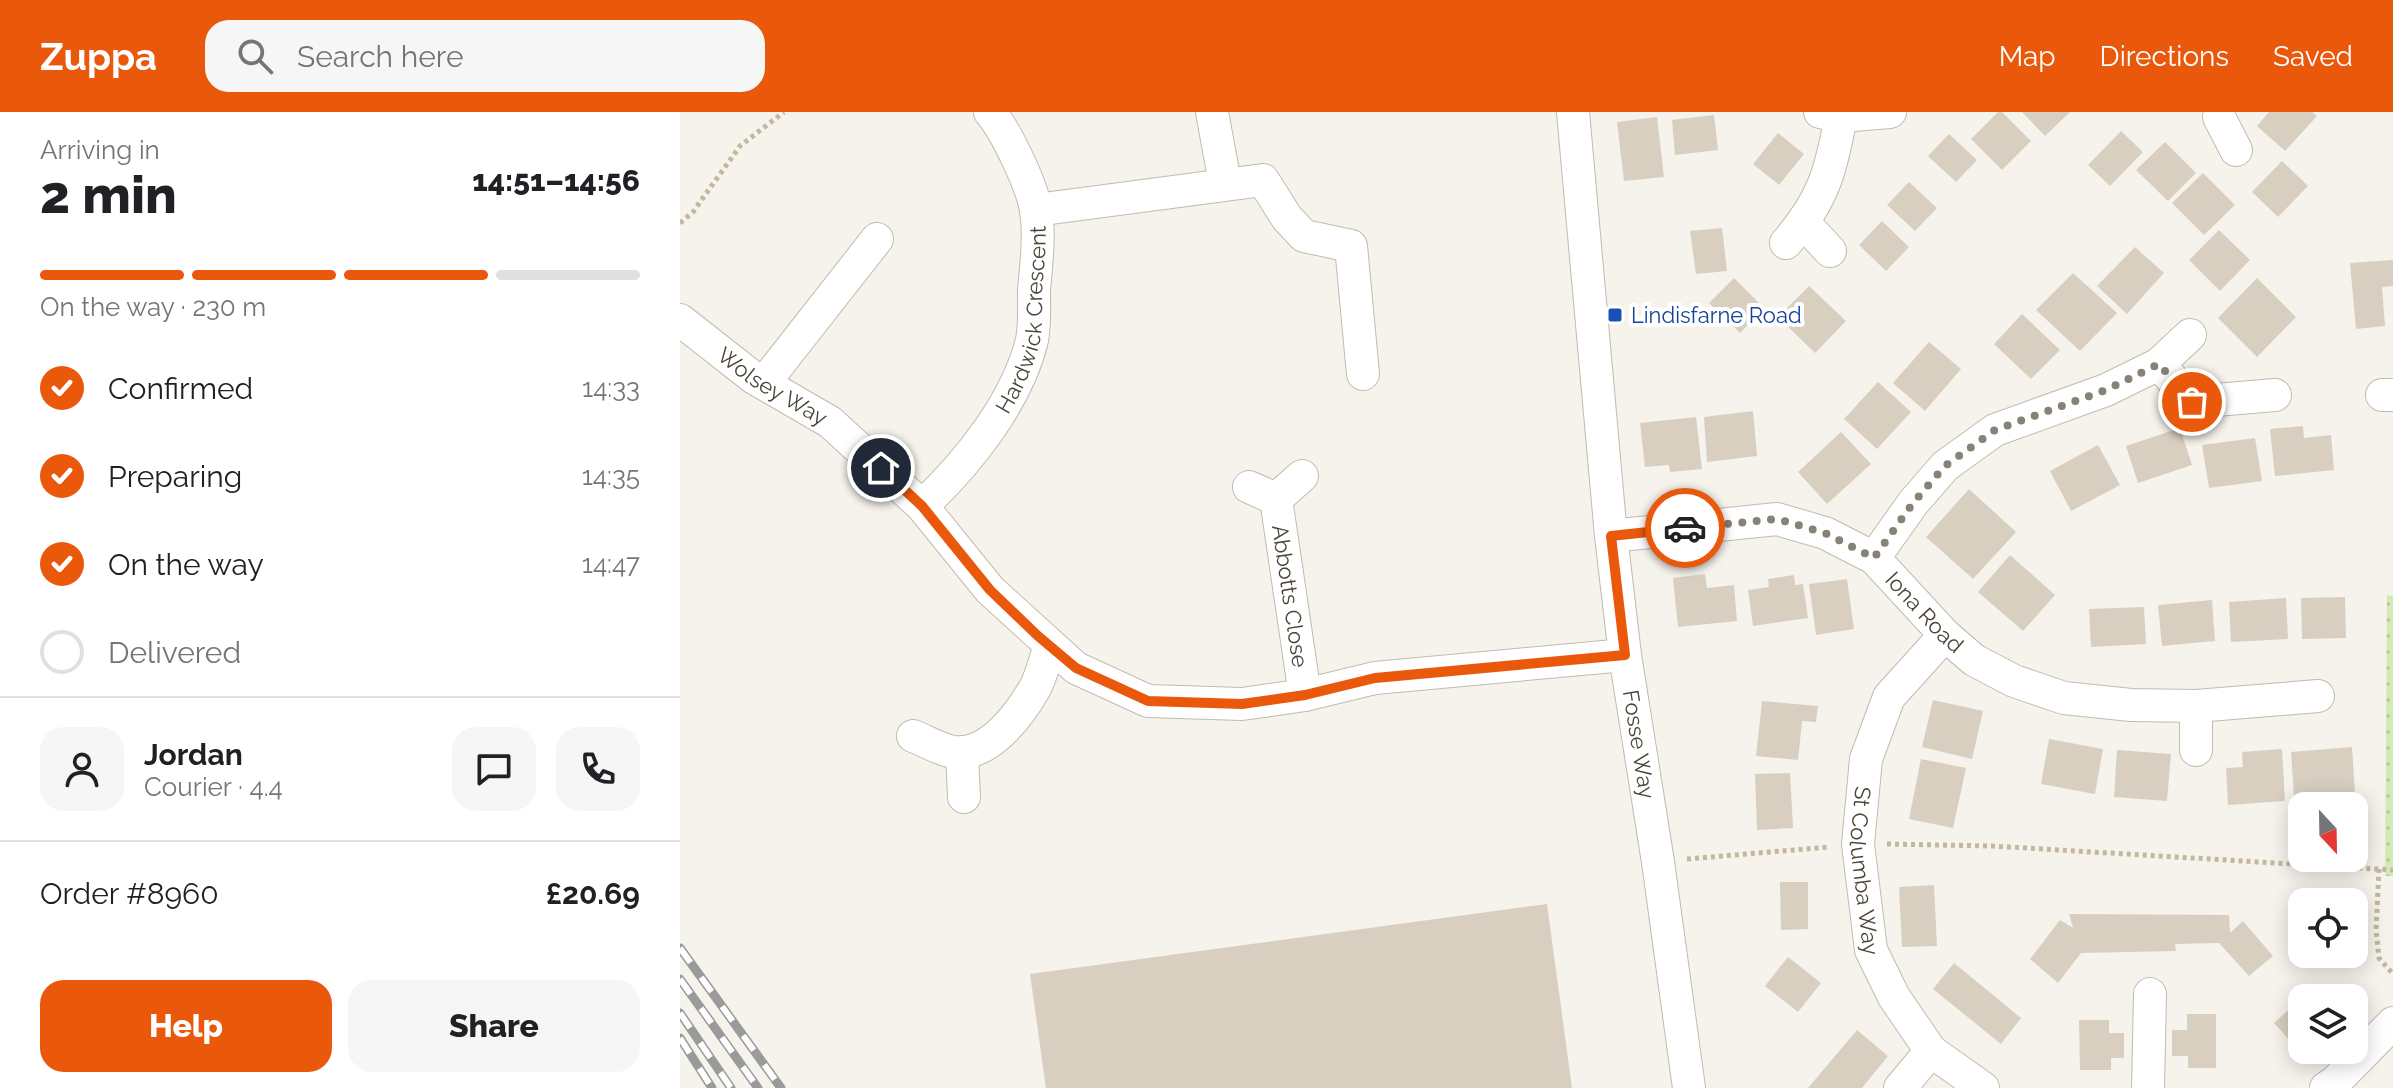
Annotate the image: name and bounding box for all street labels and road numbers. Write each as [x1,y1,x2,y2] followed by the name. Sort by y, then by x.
[990,225,1051,418] street label: Hardwick Crescent
[712,341,832,431] street label: Wolsey Way
[1267,523,1314,669] street label: Abbotts Close
[1880,566,1969,658] street label: Iona Road
[1618,688,1661,801] street label: Fosse Way
[1845,785,1885,957] street label: St Columba Way

